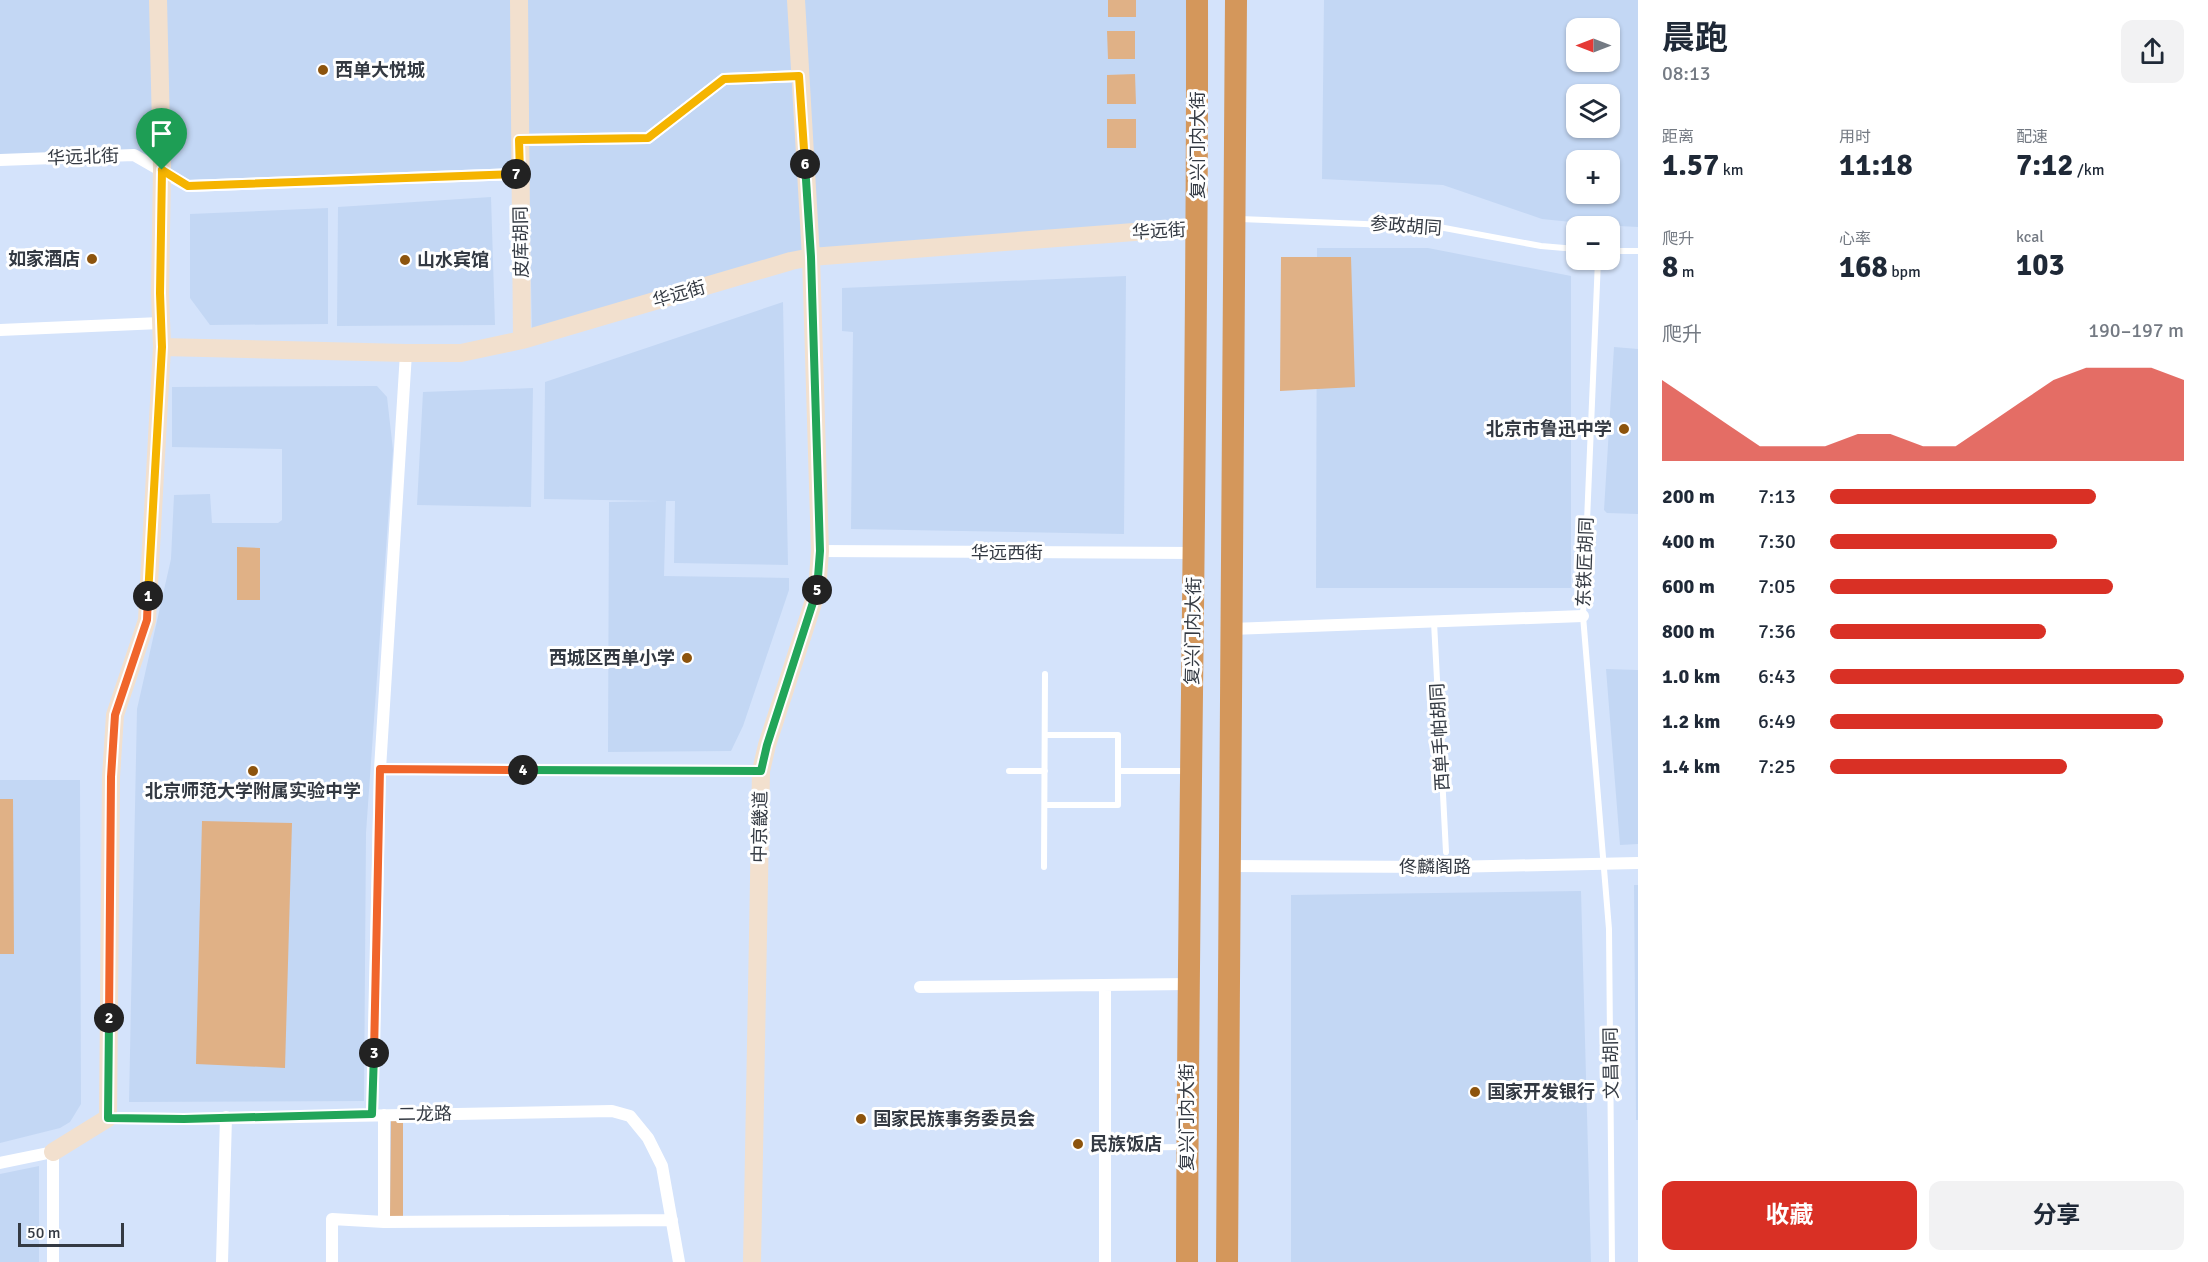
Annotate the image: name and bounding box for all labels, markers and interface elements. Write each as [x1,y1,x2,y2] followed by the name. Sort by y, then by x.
[1566,18,1620,72] north arrow
[1566,18,1620,270] map controls
[1662,18,1728,59] text: 晨跑
[2121,20,2184,83] button: share
[335,59,425,81] place label: 西单大悦城
[1662,61,1711,86] text: 08:13
[316,63,330,77] marker: 西单大悦城
[1566,84,1620,138] button: layers
[1187,91,1209,199] street label: 复兴门内大街
[136,108,187,170] pin
[145,117,178,150] icon: arrive
[1662,127,1694,147] text: 距离
[1839,127,1871,147] text: 用时
[2016,127,2048,147] text: 配速
[47,145,119,169] street label: 华远北街
[1662,147,1719,184] text: 1.57
[1839,147,1913,184] text: 11:18
[2016,147,2073,184] text: 7:12
[790,149,820,179] pin: 6
[1566,150,1620,204] button: +
[801,154,809,174] text: 6
[501,159,531,189] pin: 7
[1719,160,1744,180] text: km
[2073,160,2105,180] text: /km
[512,164,520,184] text: 7
[509,206,533,278] street label: 皮库胡同
[1369,213,1443,239] street label: 参政胡同
[1566,216,1620,270] button: −
[1131,219,1187,243] street label: 华远街
[2016,227,2044,247] text: kcal
[1662,229,1694,249] text: 爬升
[1839,229,1871,249] text: 心率
[2016,247,2065,284] text: 103
[8,248,80,270] place label: 如家酒店
[417,249,489,271] place label: 山水宾馆
[1662,249,1678,286] text: 8
[1839,249,1888,286] text: 168
[85,252,99,266] marker: 如家酒店
[398,253,412,267] marker: 山水宾馆
[1678,262,1694,282] text: m
[1888,262,1921,282] text: bpm
[650,276,708,312] street label: 华远街
[2088,318,2184,343] text: 190–197 m
[1662,322,1702,347] text: 爬升
[1486,418,1612,440] place label: 北京市鲁迅中学
[1617,422,1631,436] marker: 北京市鲁迅中学
[1662,484,1715,509] text: 200 m
[1758,484,1796,509] text: 7:13
[1572,517,1598,607] street label: 东铁匠胡同
[1662,529,1715,554] text: 400 m
[1758,529,1796,554] text: 7:30
[971,542,1043,564] street label: 华远西街
[1662,574,1715,599] text: 600 m
[1758,574,1796,599] text: 7:05
[802,575,832,605] pin: 5
[1181,577,1205,685] street label: 复兴门内大街
[813,580,821,600] text: 5
[133,581,163,611] pin: 1
[144,586,152,606] text: 1
[1662,619,1715,644] text: 800 m
[1758,619,1796,644] text: 7:36
[549,647,675,669] place label: 西城区西单小学
[680,651,694,665] marker: 西城区西单小学
[1662,664,1720,689] text: 1.0 km
[1758,664,1796,689] text: 6:43
[1426,682,1454,792] street label: 西单手帕胡同
[1662,709,1720,734] text: 1.2 km
[1758,709,1796,734] text: 6:49
[1662,754,1720,779] text: 1.4 km
[1758,754,1796,779] text: 7:25
[508,755,538,785] pin: 4
[519,760,527,780] text: 4
[246,764,260,778] marker: 北京师范大学附属实验中学
[145,780,361,802] place label: 北京师范大学附属实验中学
[748,791,772,863] street label: 中京畿道
[1399,856,1471,878] street label: 佟麟阁路
[94,1003,124,1033] pin: 2
[105,1008,113,1028] text: 2
[1599,1027,1623,1099] street label: 文昌胡同
[359,1038,389,1068] pin: 3
[370,1043,378,1063] text: 3
[1176,1063,1198,1171] street label: 复兴门内大街
[1487,1081,1595,1103] place label: 国家开发银行
[1468,1085,1482,1099] marker: 国家开发银行
[398,1103,452,1125] street label: 二龙路
[873,1108,1035,1130] place label: 国家民族事务委员会
[854,1112,868,1126] marker: 国家民族事务委员会
[1090,1133,1162,1155] place label: 民族饭店
[1071,1137,1085,1151] marker: 民族饭店
[1662,1181,1917,1250] button: 收藏
[1929,1181,2184,1250] button: 分享
[18,1220,124,1248] scale bar
[27,1223,61,1243] text: 50 m

